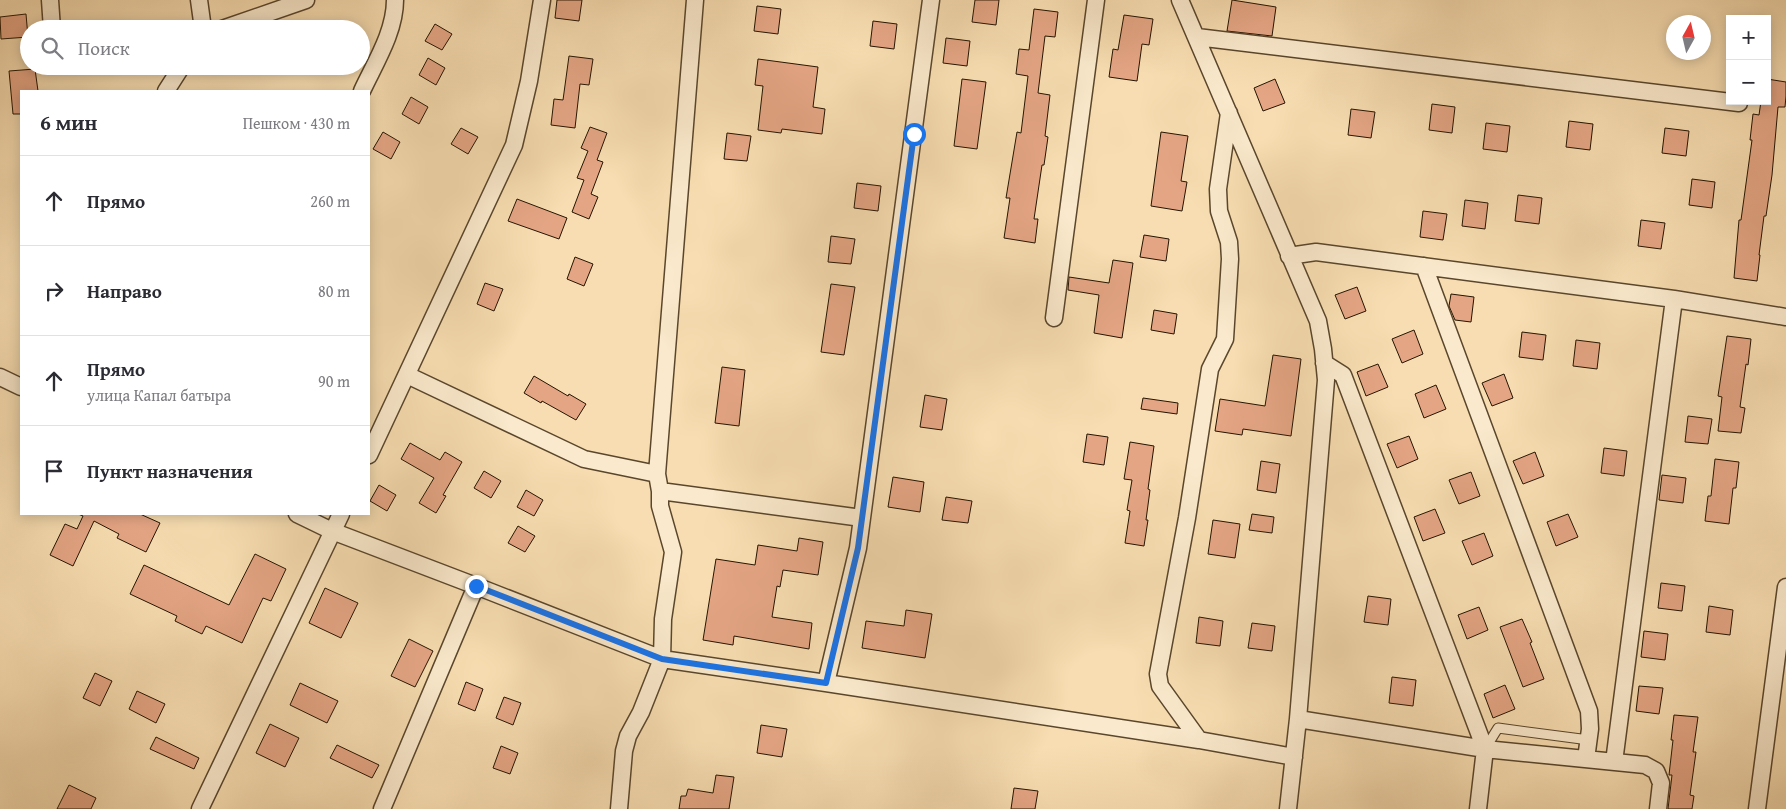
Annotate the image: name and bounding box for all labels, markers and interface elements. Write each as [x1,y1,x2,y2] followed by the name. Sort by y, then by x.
[1666,15,1711,60] north arrow
[1726,15,1771,105] map controls
[1726,15,1771,60] button: +
[20,20,370,75] search box
[38,34,66,62] icon: search
[78,34,130,62] text: Поиск
[1726,60,1771,105] button: −
[40,107,97,138] text: 6 мин
[243,111,350,135] text: Пешком · 430 m
[903,123,926,146] route start
[40,187,68,215] icon: ahead
[87,187,145,215] text: Прямо
[310,189,350,213] text: 260 m
[40,277,68,305] icon: right
[87,277,162,305] text: Направо
[318,279,350,303] text: 80 m
[87,355,145,383] text: Прямо
[40,367,68,395] icon: ahead
[318,369,350,393] text: 90 m
[87,383,231,407] text: улица Капал батыра
[40,457,68,485] icon: arrive
[87,457,253,485] text: Пункт назначения
[465,575,488,598] route end

